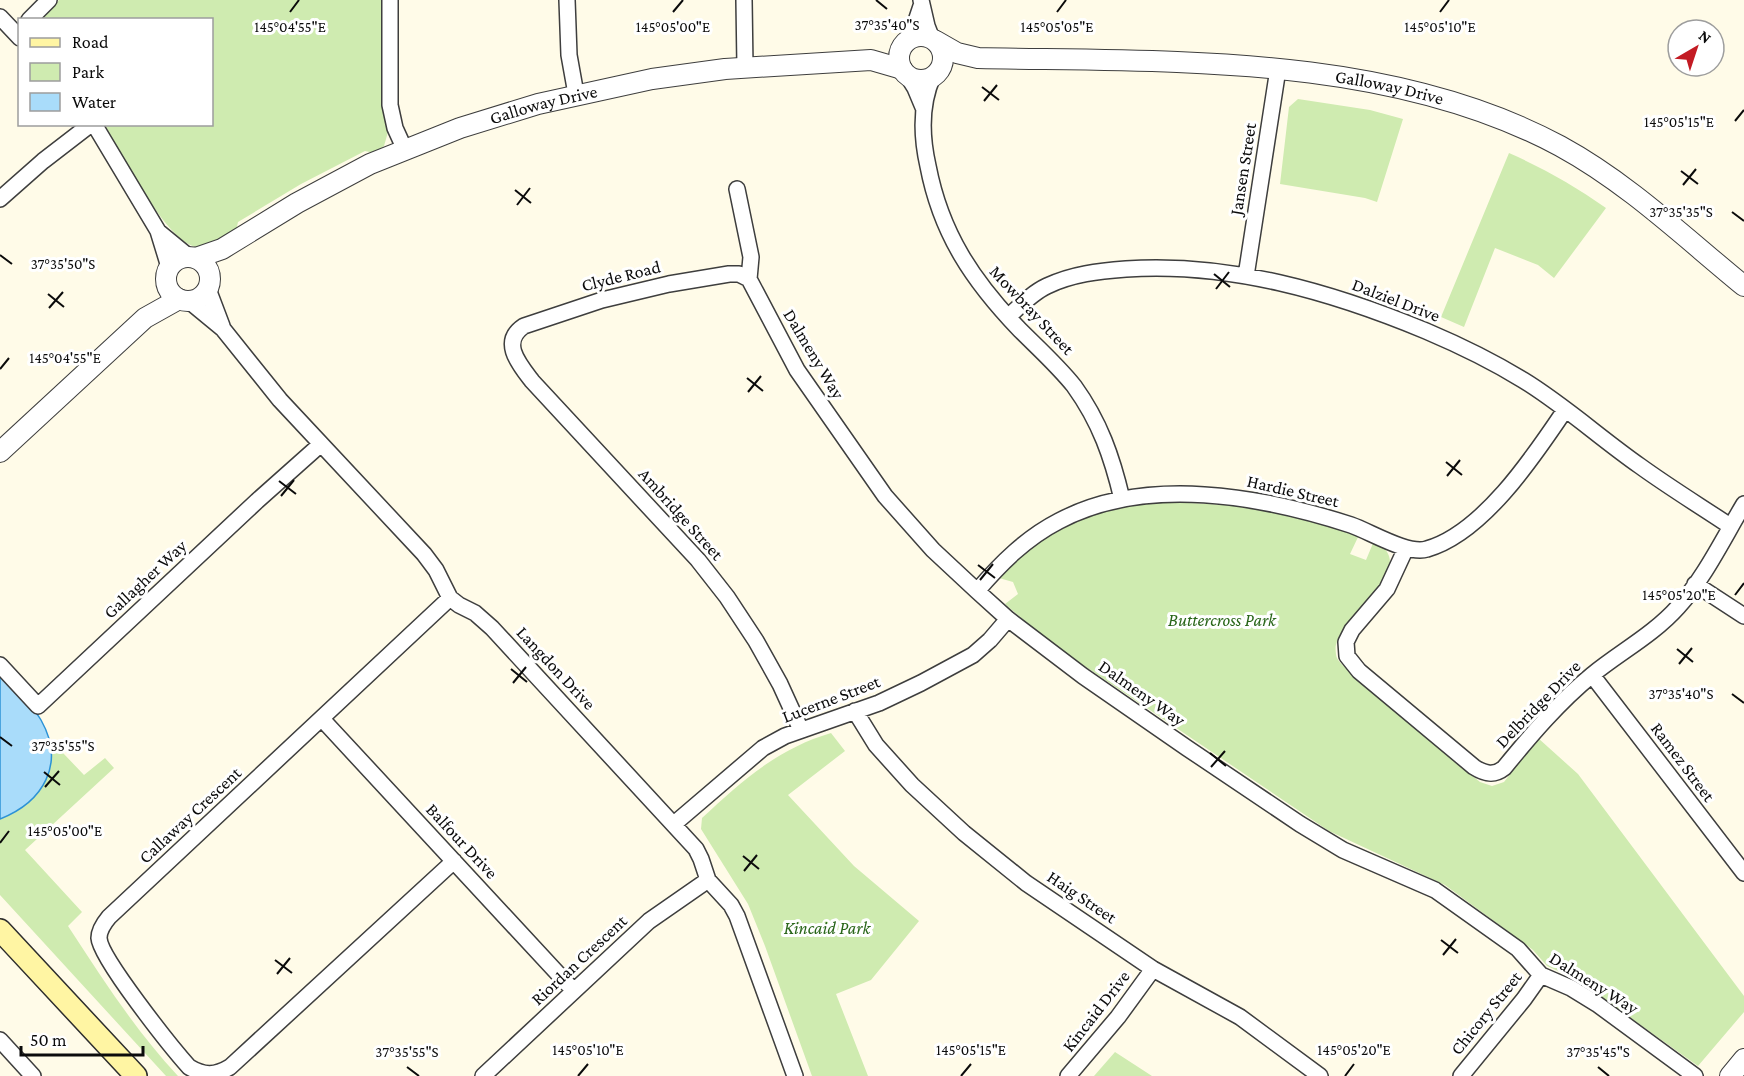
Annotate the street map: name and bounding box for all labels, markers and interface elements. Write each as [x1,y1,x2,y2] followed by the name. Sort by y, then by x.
[855,17,920,33] text: 37°35'40"S
[18,18,213,126] legend
[1666,18,1726,78] north arrow
[254,19,326,35] text: 145°04'55"E
[636,19,710,35] text: 145°05'00"E
[1020,19,1094,35] text: 145°05'05"E
[1404,19,1476,35] text: 145°05'10"E
[1696,27,1715,47] text: N
[72,32,109,52] text: Road
[72,62,104,82] text: Park
[1334,66,1446,109] street label: Galloway Drive
[487,81,599,128] street label: Galloway Drive
[72,92,117,112] text: Water
[1644,114,1714,130] text: 145°05'15"E
[1225,120,1260,219] street label: Jansen Street
[1649,204,1713,220] text: 37°35'35"S
[31,256,95,272] text: 37°35'50"S
[579,256,663,295] street label: Clyde Road
[986,261,1079,359] street label: Mowbray Street
[1349,274,1443,326] street label: Dalziel Drive
[779,306,849,403] street label: Dalmeny Way
[29,350,101,366] text: 145°04'55"E
[635,464,728,565] street label: Ambridge Street
[1245,471,1342,512] street label: Hardie Street
[99,535,191,622] street label: Gallagher Way
[1642,587,1716,603] text: 145°05'20"E
[1168,610,1277,630] park label: Buttercross Park
[512,622,600,714] street label: Langdon Drive
[1095,656,1190,731] street label: Dalmeny Way
[1491,656,1585,752] street label: Delbridge Drive
[779,671,884,727] street label: Lucerne Street
[1649,686,1714,702] text: 37°35'40"S
[1647,719,1720,806] street label: Ramez Street
[31,738,95,754] text: 37°35'55"S
[135,762,246,867] street label: Callaway Crescent
[422,799,502,883] street label: Balfour Drive
[28,823,102,839] text: 145°05'00"E
[1044,867,1121,928] street label: Haig Street
[527,910,632,1009] street label: Riordan Crescent
[784,918,871,938] park label: Kincaid Park
[1546,948,1643,1019] street label: Dalmeny Way
[1058,966,1134,1055] street label: Kincaid Drive
[1446,966,1526,1059] street label: Chicory Street
[21,1019,142,1057] scale bar
[30,1030,67,1050] text: 50 m
[552,1042,624,1058] text: 145°05'10"E
[936,1042,1006,1058] text: 145°05'15"E
[1317,1042,1391,1058] text: 145°05'20"E
[375,1044,439,1060] text: 37°35'55"S
[1566,1044,1630,1060] text: 37°35'45"S

